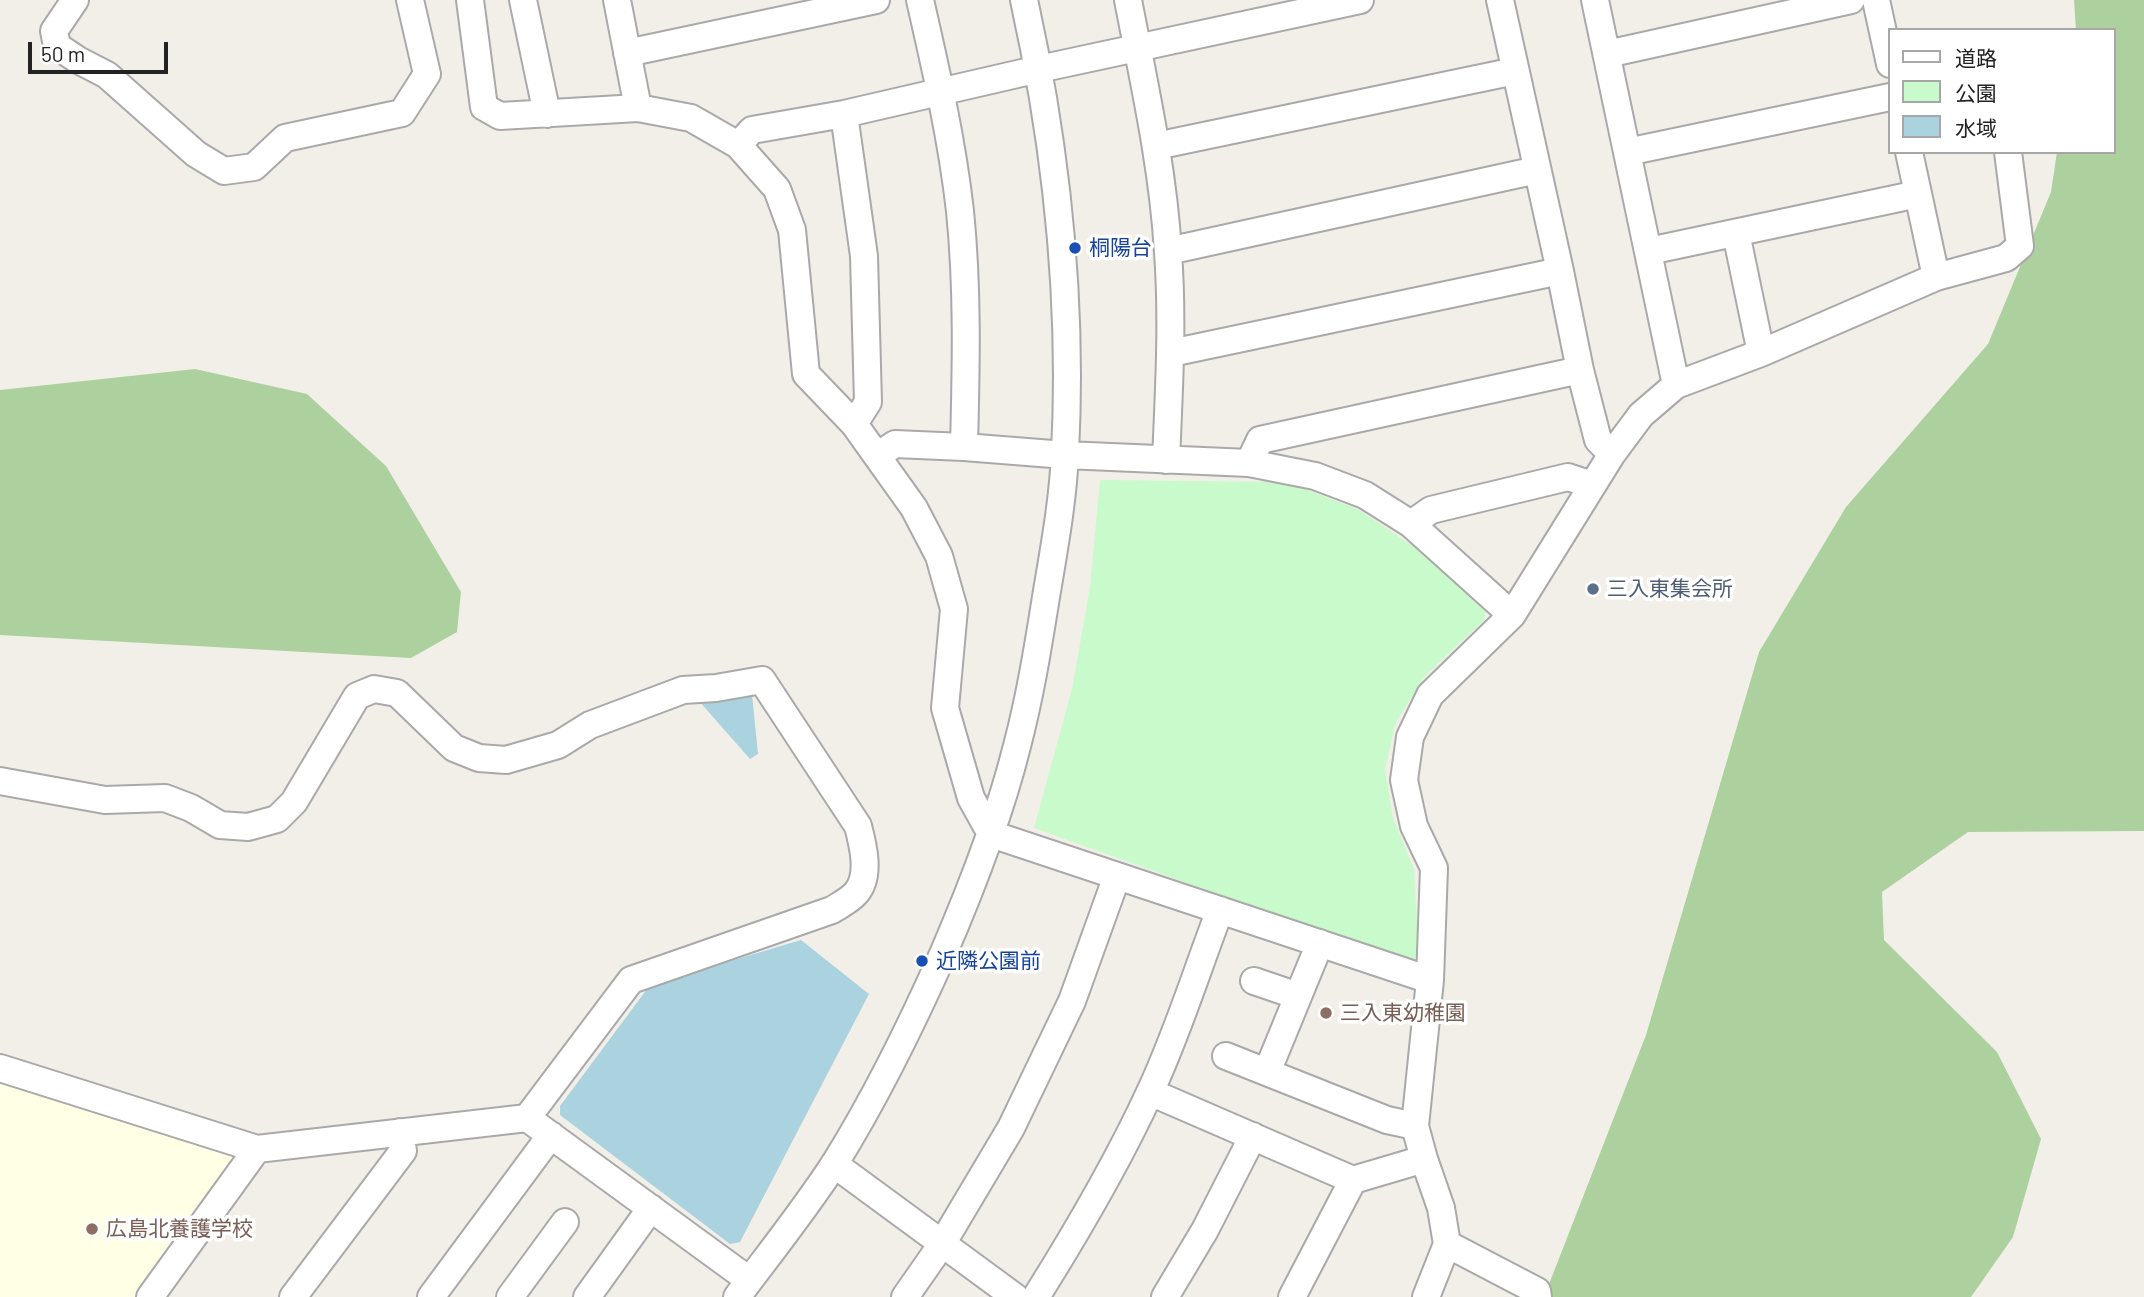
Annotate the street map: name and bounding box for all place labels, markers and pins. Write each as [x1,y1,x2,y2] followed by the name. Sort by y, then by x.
[1089,235,1152,261] place label: 桐陽台
[1067,240,1083,256] marker: 桐陽台
[1607,576,1733,602] place label: 三入東集会所
[1585,581,1601,597] marker: 三入東集会所
[936,948,1041,974] place label: 近隣公園前
[914,953,930,969] marker: 近隣公園前
[1340,1000,1466,1026] place label: 三入東幼稚園
[1318,1005,1334,1021] marker: 三入東幼稚園
[106,1216,253,1242] place label: 広島北養護学校
[84,1221,100,1237] marker: 広島北養護学校

